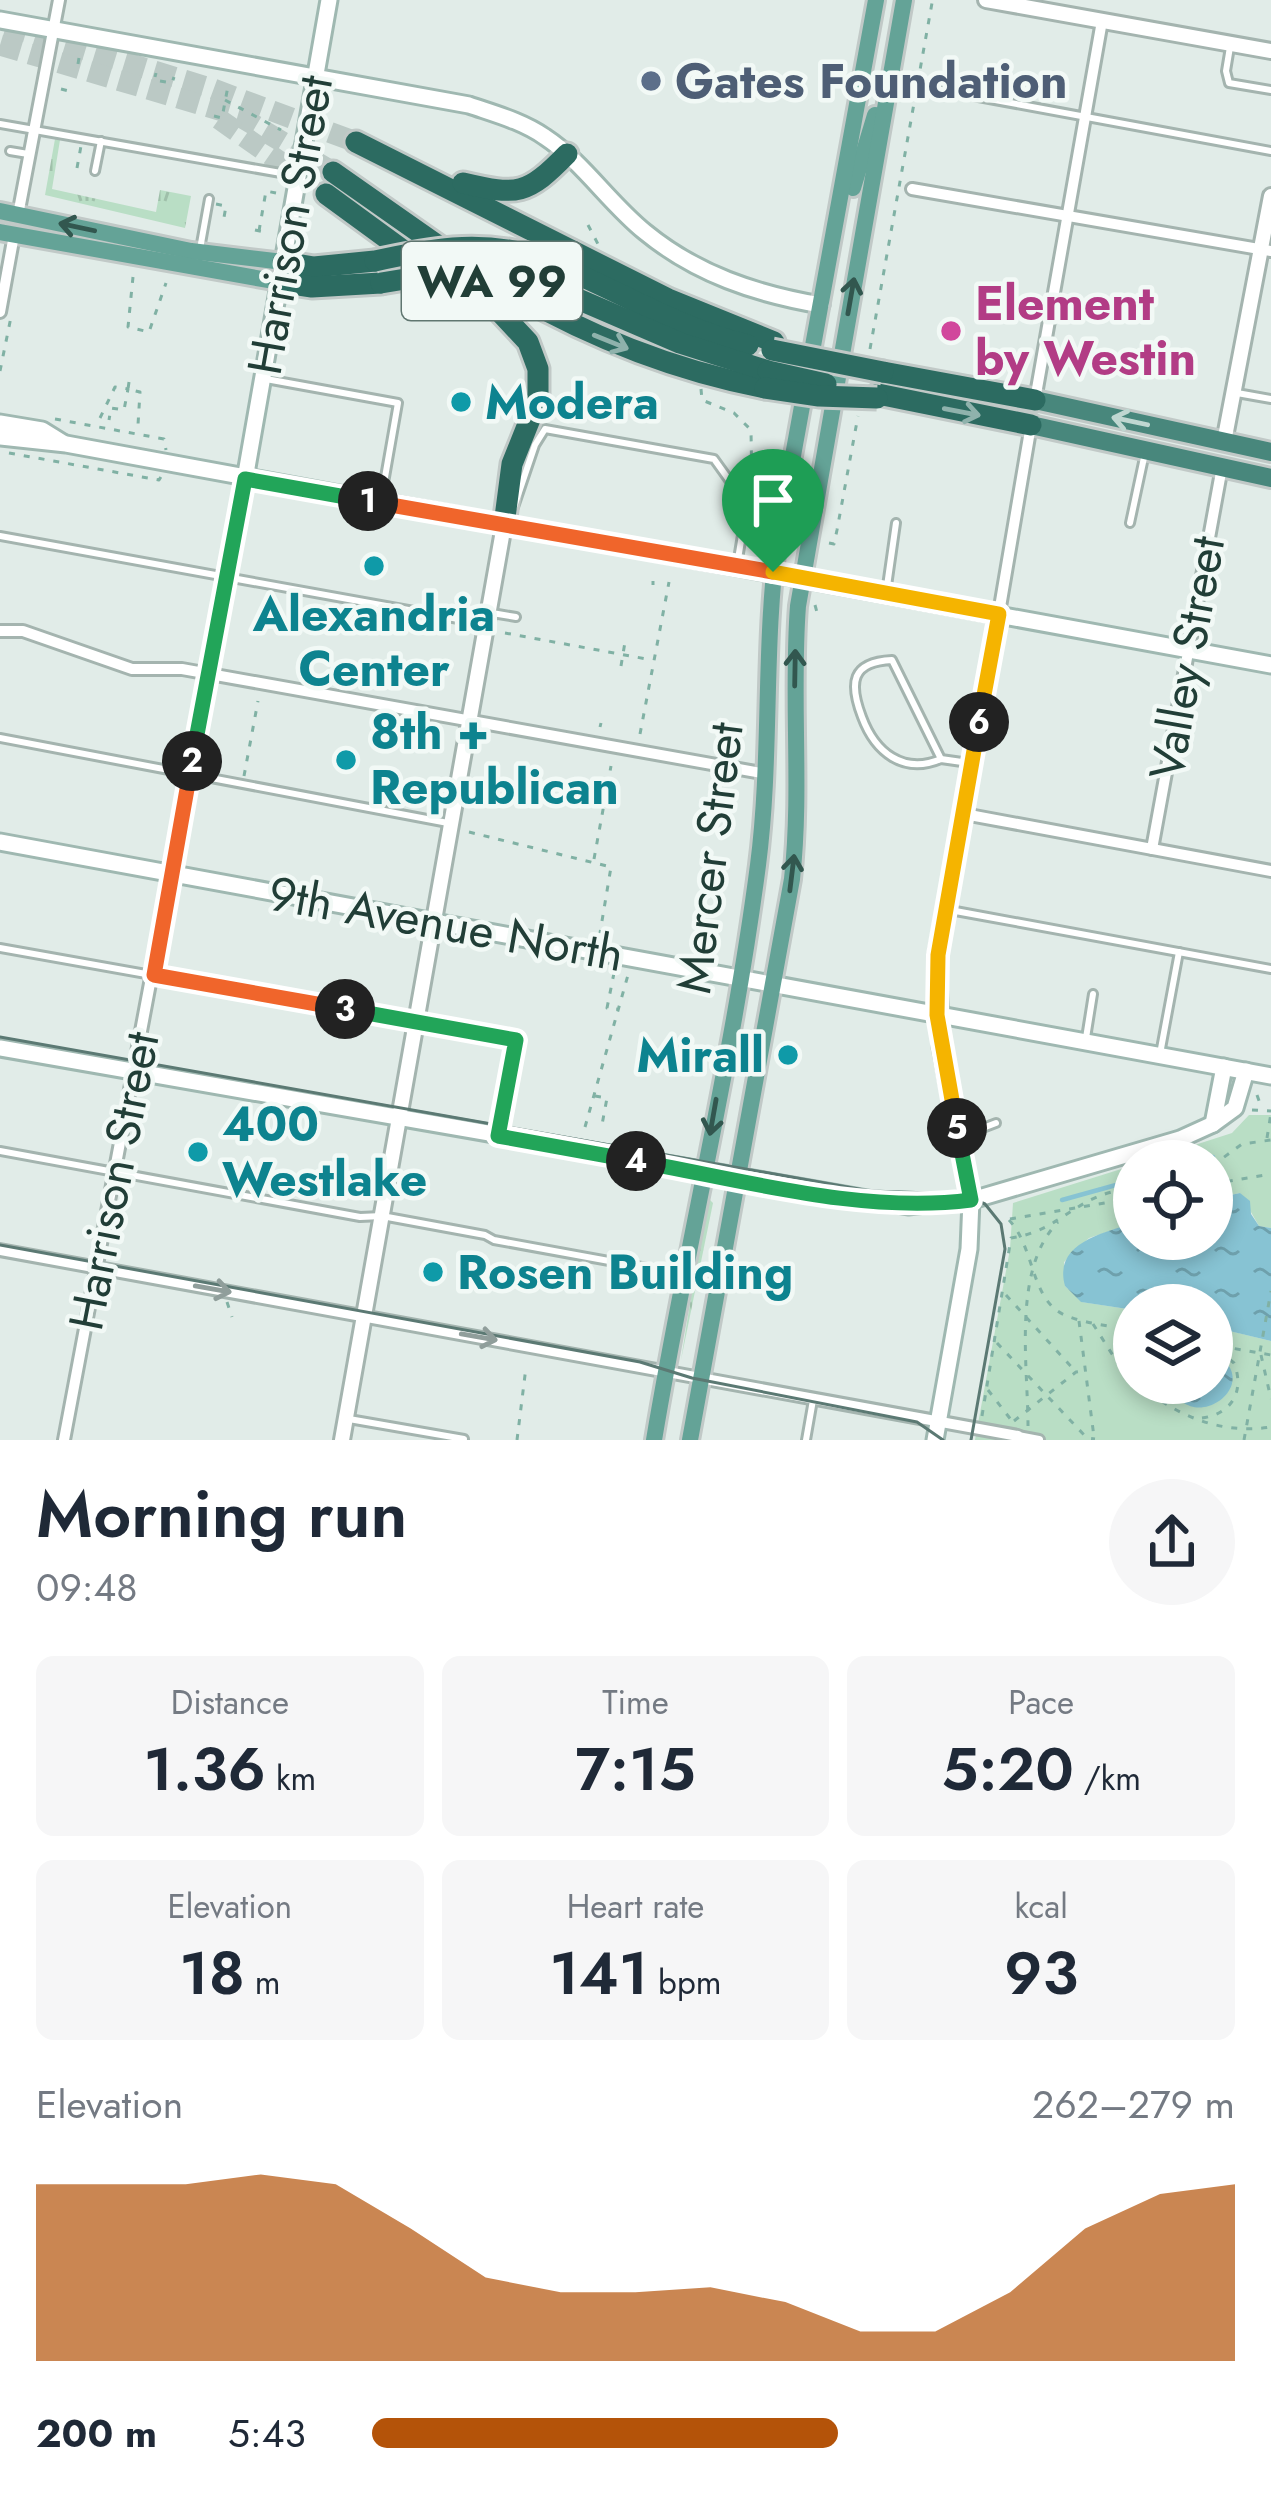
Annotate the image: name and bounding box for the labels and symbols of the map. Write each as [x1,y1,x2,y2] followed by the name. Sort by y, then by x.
[675,47,1068,116] place label: Gates Foundation
[638,68,664,94] marker: Gates Foundation
[230,70,350,380] street label: Harrison Street
[58,215,97,237] one-way arrow
[402,242,582,320] road number: WA 99
[975,269,1196,393] place label: Element by Westin
[841,277,864,316] one-way arrow
[938,318,964,344] marker: Element by Westin
[592,333,629,355] one-way arrow
[485,368,659,437] place label: Modera
[448,389,474,415] marker: Modera
[941,401,980,424] one-way arrow
[1111,408,1149,431] one-way arrow
[722,449,824,572] pin
[338,471,398,531] pin: 1
[1132,530,1242,785] street label: Valley Street
[361,553,387,579] marker: Alexandria Center
[252,580,495,704] place label: Alexandria Center
[784,649,807,688] one-way arrow
[949,692,1009,752] pin: 6
[370,698,619,822] place label: 8th + Republican
[659,718,761,997] street label: Mercer Street
[162,731,222,791] pin: 2
[333,747,359,773] marker: 8th + Republican
[781,854,804,893] one-way arrow
[263,859,629,989] street label: 9th Avenue North
[315,979,375,1039] pin: 3
[636,1021,764,1090] place label: Mirall
[51,1025,177,1336] street label: Harrison Street
[775,1042,801,1068] marker: Mirall
[222,1090,427,1214] place label: 400 Westlake
[701,1096,724,1135] one-way arrow
[927,1098,987,1158] pin: 5
[606,1131,666,1191] pin: 4
[185,1139,211,1165] marker: 400 Westlake
[457,1238,793,1307] place label: Rosen Building
[420,1259,446,1285] marker: Rosen Building
[192,1278,231,1301] one-way arrow
[459,1327,498,1350] one-way arrow

